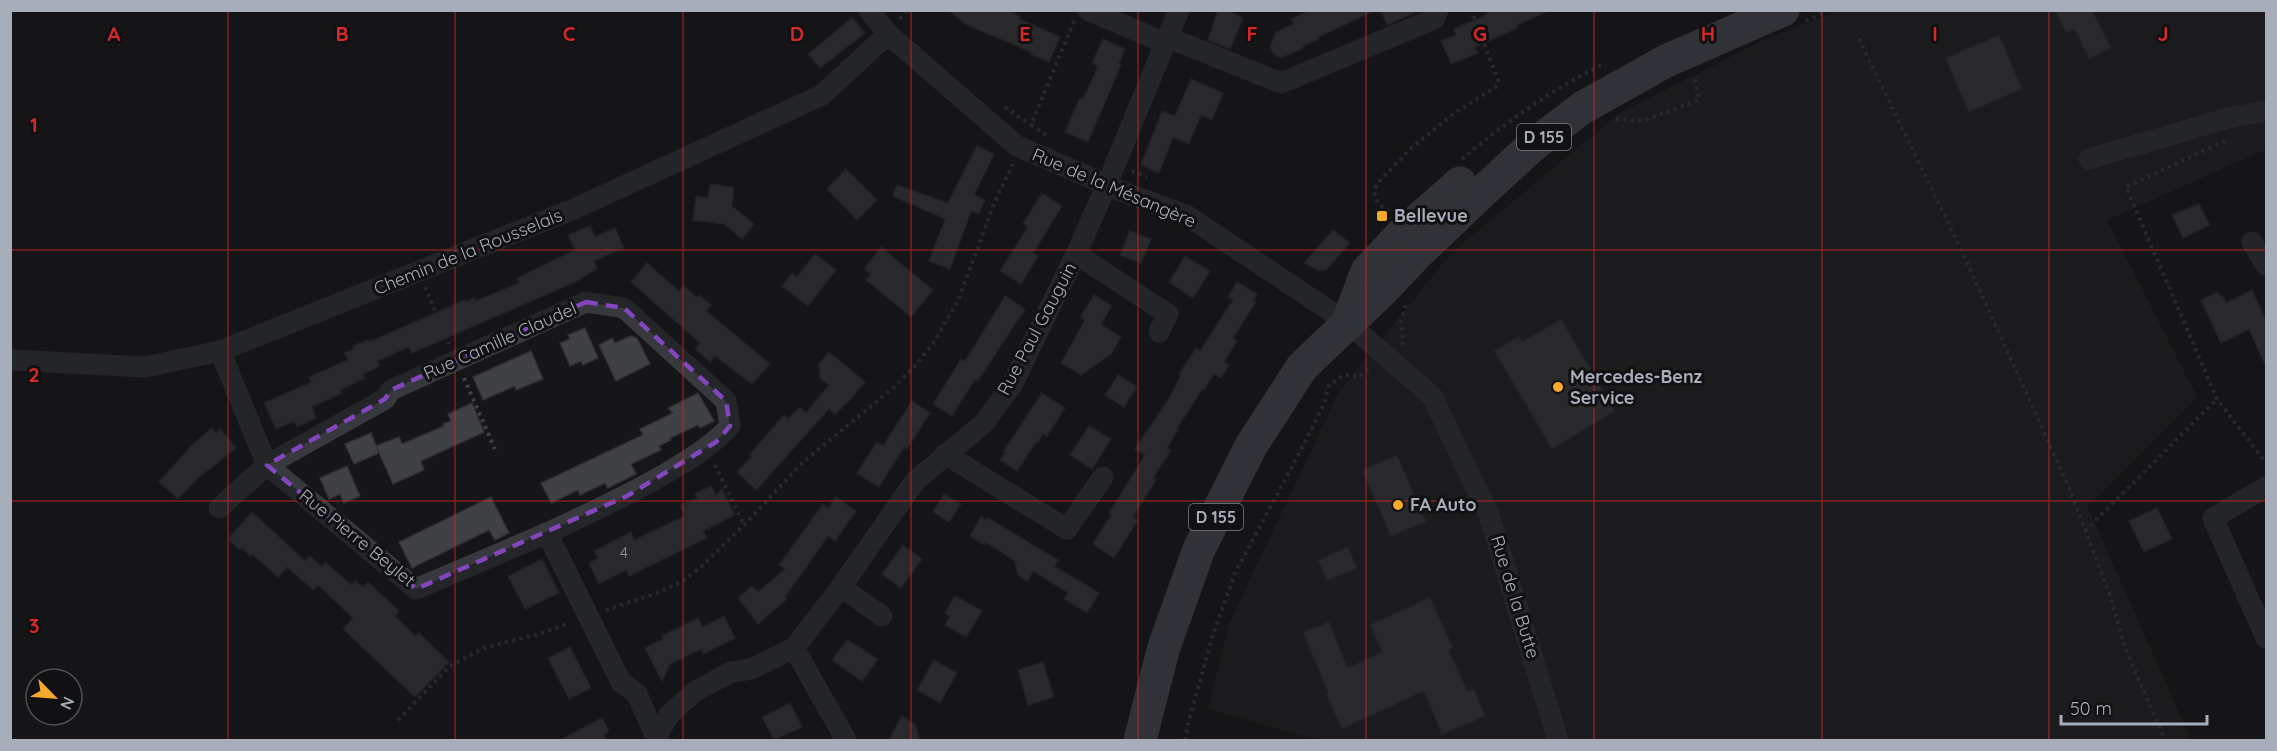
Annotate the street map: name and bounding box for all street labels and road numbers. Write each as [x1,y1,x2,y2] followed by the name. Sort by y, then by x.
[1517,124,1571,150] road number: D 155
[1029,143,1200,232] street label: Rue de la Mésangère
[370,203,565,300] street label: Chemin de la Rousselais
[992,258,1081,399] street label: Rue Paul Gauguin
[420,296,580,385] street label: Rue Camille Claudel
[295,484,420,591] street label: Rue Pierre Beylet
[1189,504,1243,530] road number: D 155
[1486,533,1545,661] street label: Rue de la Butte

